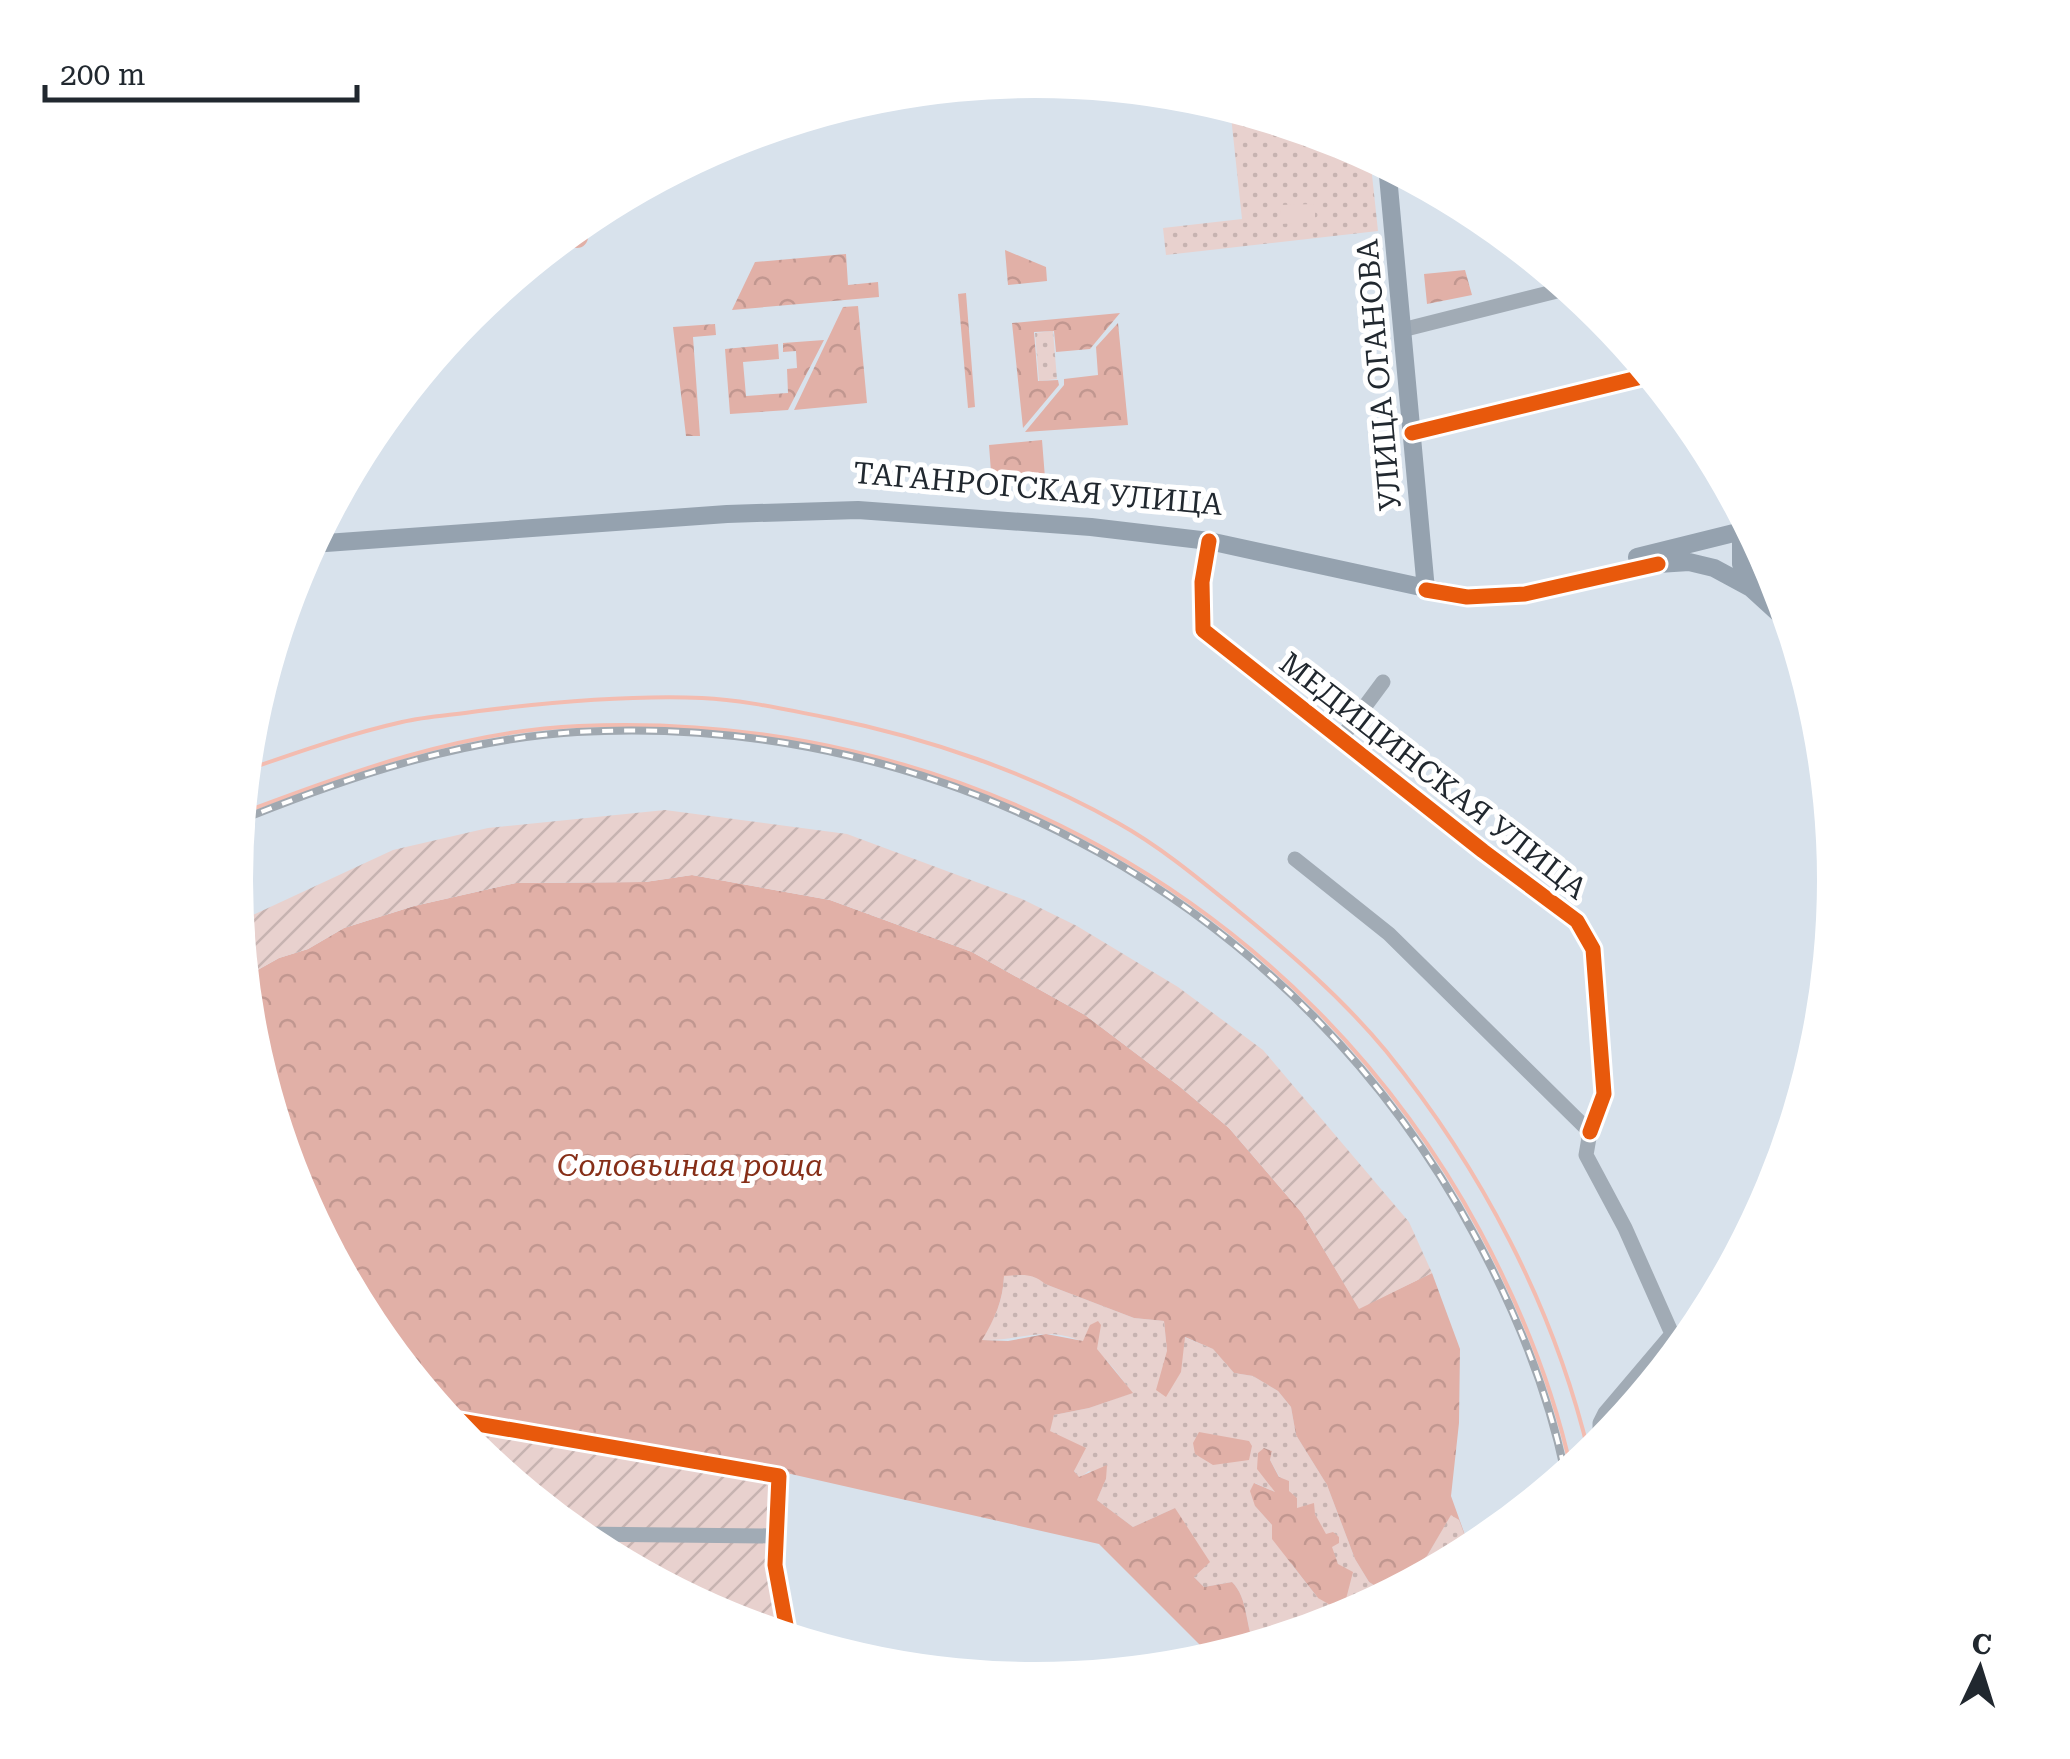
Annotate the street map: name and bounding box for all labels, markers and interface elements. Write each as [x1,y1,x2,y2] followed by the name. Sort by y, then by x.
[45,40,358,102] scale bar
[60,57,145,92] text: 200 m
[1349,238,1408,512] street label: УЛИЦА ОГАНОВА
[852,455,1224,522] street label: ТАГАНРОГСКАЯ УЛИЦА
[1273,645,1594,906] street label: МЕДИЦИНСКАЯ УЛИЦА
[557,1148,823,1183] park label: Соловьиная роща
[1930,1619,2030,1719] north arrow
[1971,1627,1993,1662] text: С

